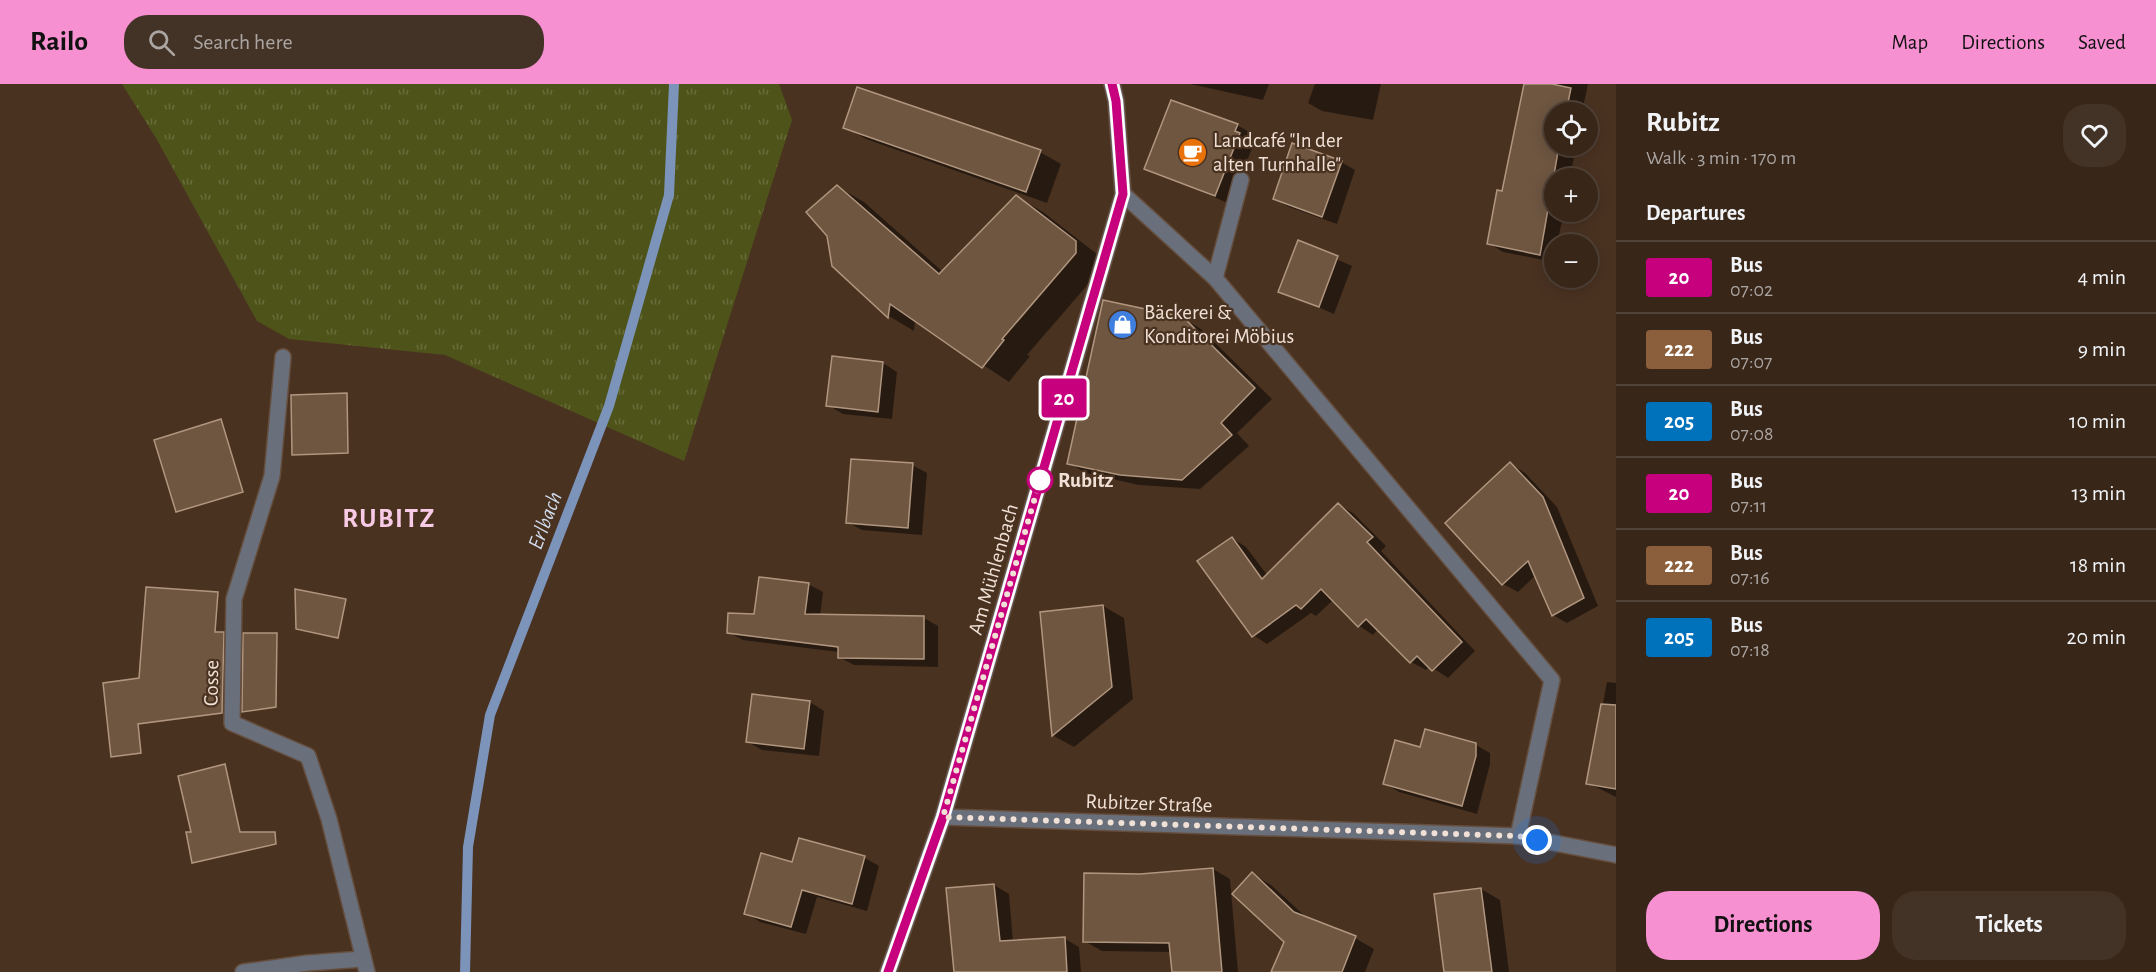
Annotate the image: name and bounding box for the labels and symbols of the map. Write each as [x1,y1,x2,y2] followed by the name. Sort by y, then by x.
[1213,130,1343,175] place label: Landcafé "In der alten Turnhalle"
[1176,136,1208,168] cafe icon: Landcafé "In der alten Turnhalle"
[1144,302,1294,347] place label: Bäckerei & Konditorei Möbius
[1107,308,1139,340] shop icon: Bäckerei & Konditorei Möbius
[1037,378,1091,418] line badge: 20
[1027,467,1053,493] marker: Rubitz
[1058,470,1113,491] place label: Rubitz
[524,489,566,552] water label: Erlbach
[965,501,1022,637] street label: Am Mühlenbach
[342,505,436,532] district label: RUBITZ
[201,660,222,706] street label: Cosse
[1085,791,1213,816] street label: Rubitzer Straße
[1522,825,1552,855] your location

